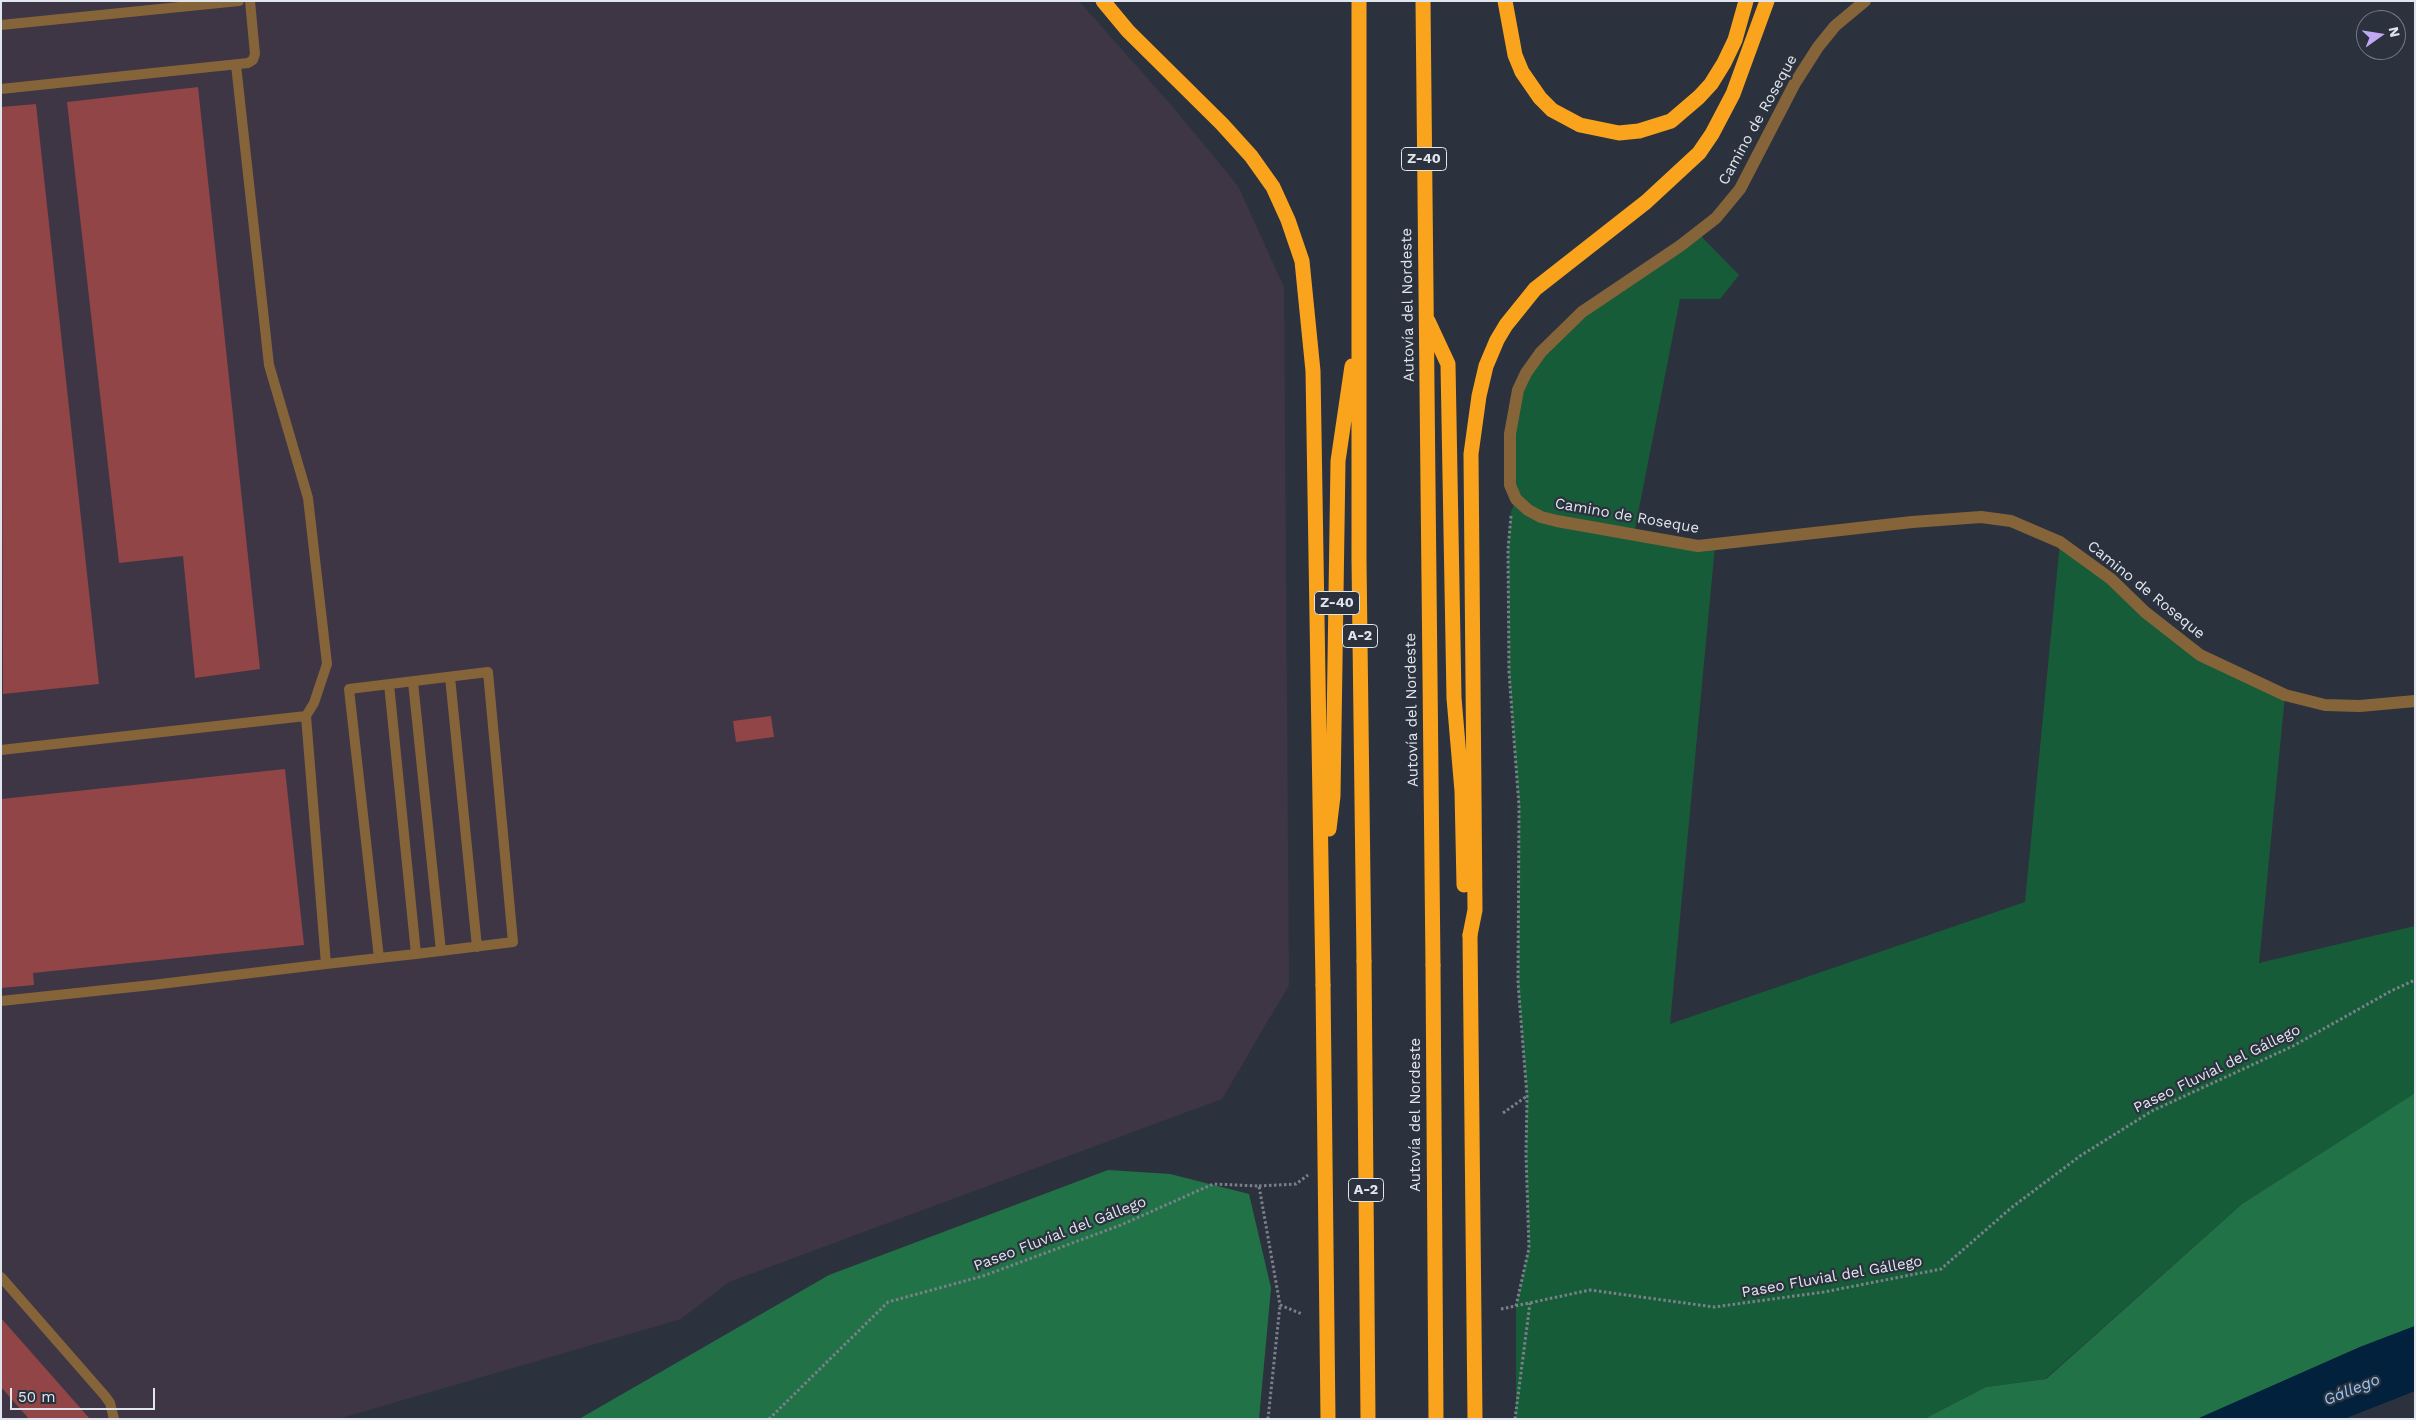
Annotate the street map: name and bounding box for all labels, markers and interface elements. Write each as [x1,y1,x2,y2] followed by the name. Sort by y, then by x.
[2356,10,2406,60] north arrow
[2386,25,2404,39] text: N
[1715,52,1801,188] street label: Camino de Roseque
[1402,148,1446,170] road number: Z-40
[1398,228,1418,382] street label: Autovía del Nordeste
[1553,494,1701,538] street label: Camino de Roseque
[2084,537,2208,643] street label: Camino de Roseque
[1314,592,1360,614] road number: Z-40
[1342,624,1378,648] road number: A-2
[1402,633,1422,787] street label: Autovía del Nordeste
[2131,1021,2303,1117] street label: Paseo Fluvial del Gállego
[1407,1038,1425,1192] street label: Autovía del Nordeste
[1348,1178,1384,1202] road number: A-2
[971,1193,1149,1275] street label: Paseo Fluvial del Gállego
[1740,1252,1924,1302] street label: Paseo Fluvial del Gállego
[2321,1370,2383,1410] water label: Gállego
[12,1378,158,1410] scale bar
[18,1388,55,1406] text: 50 m

